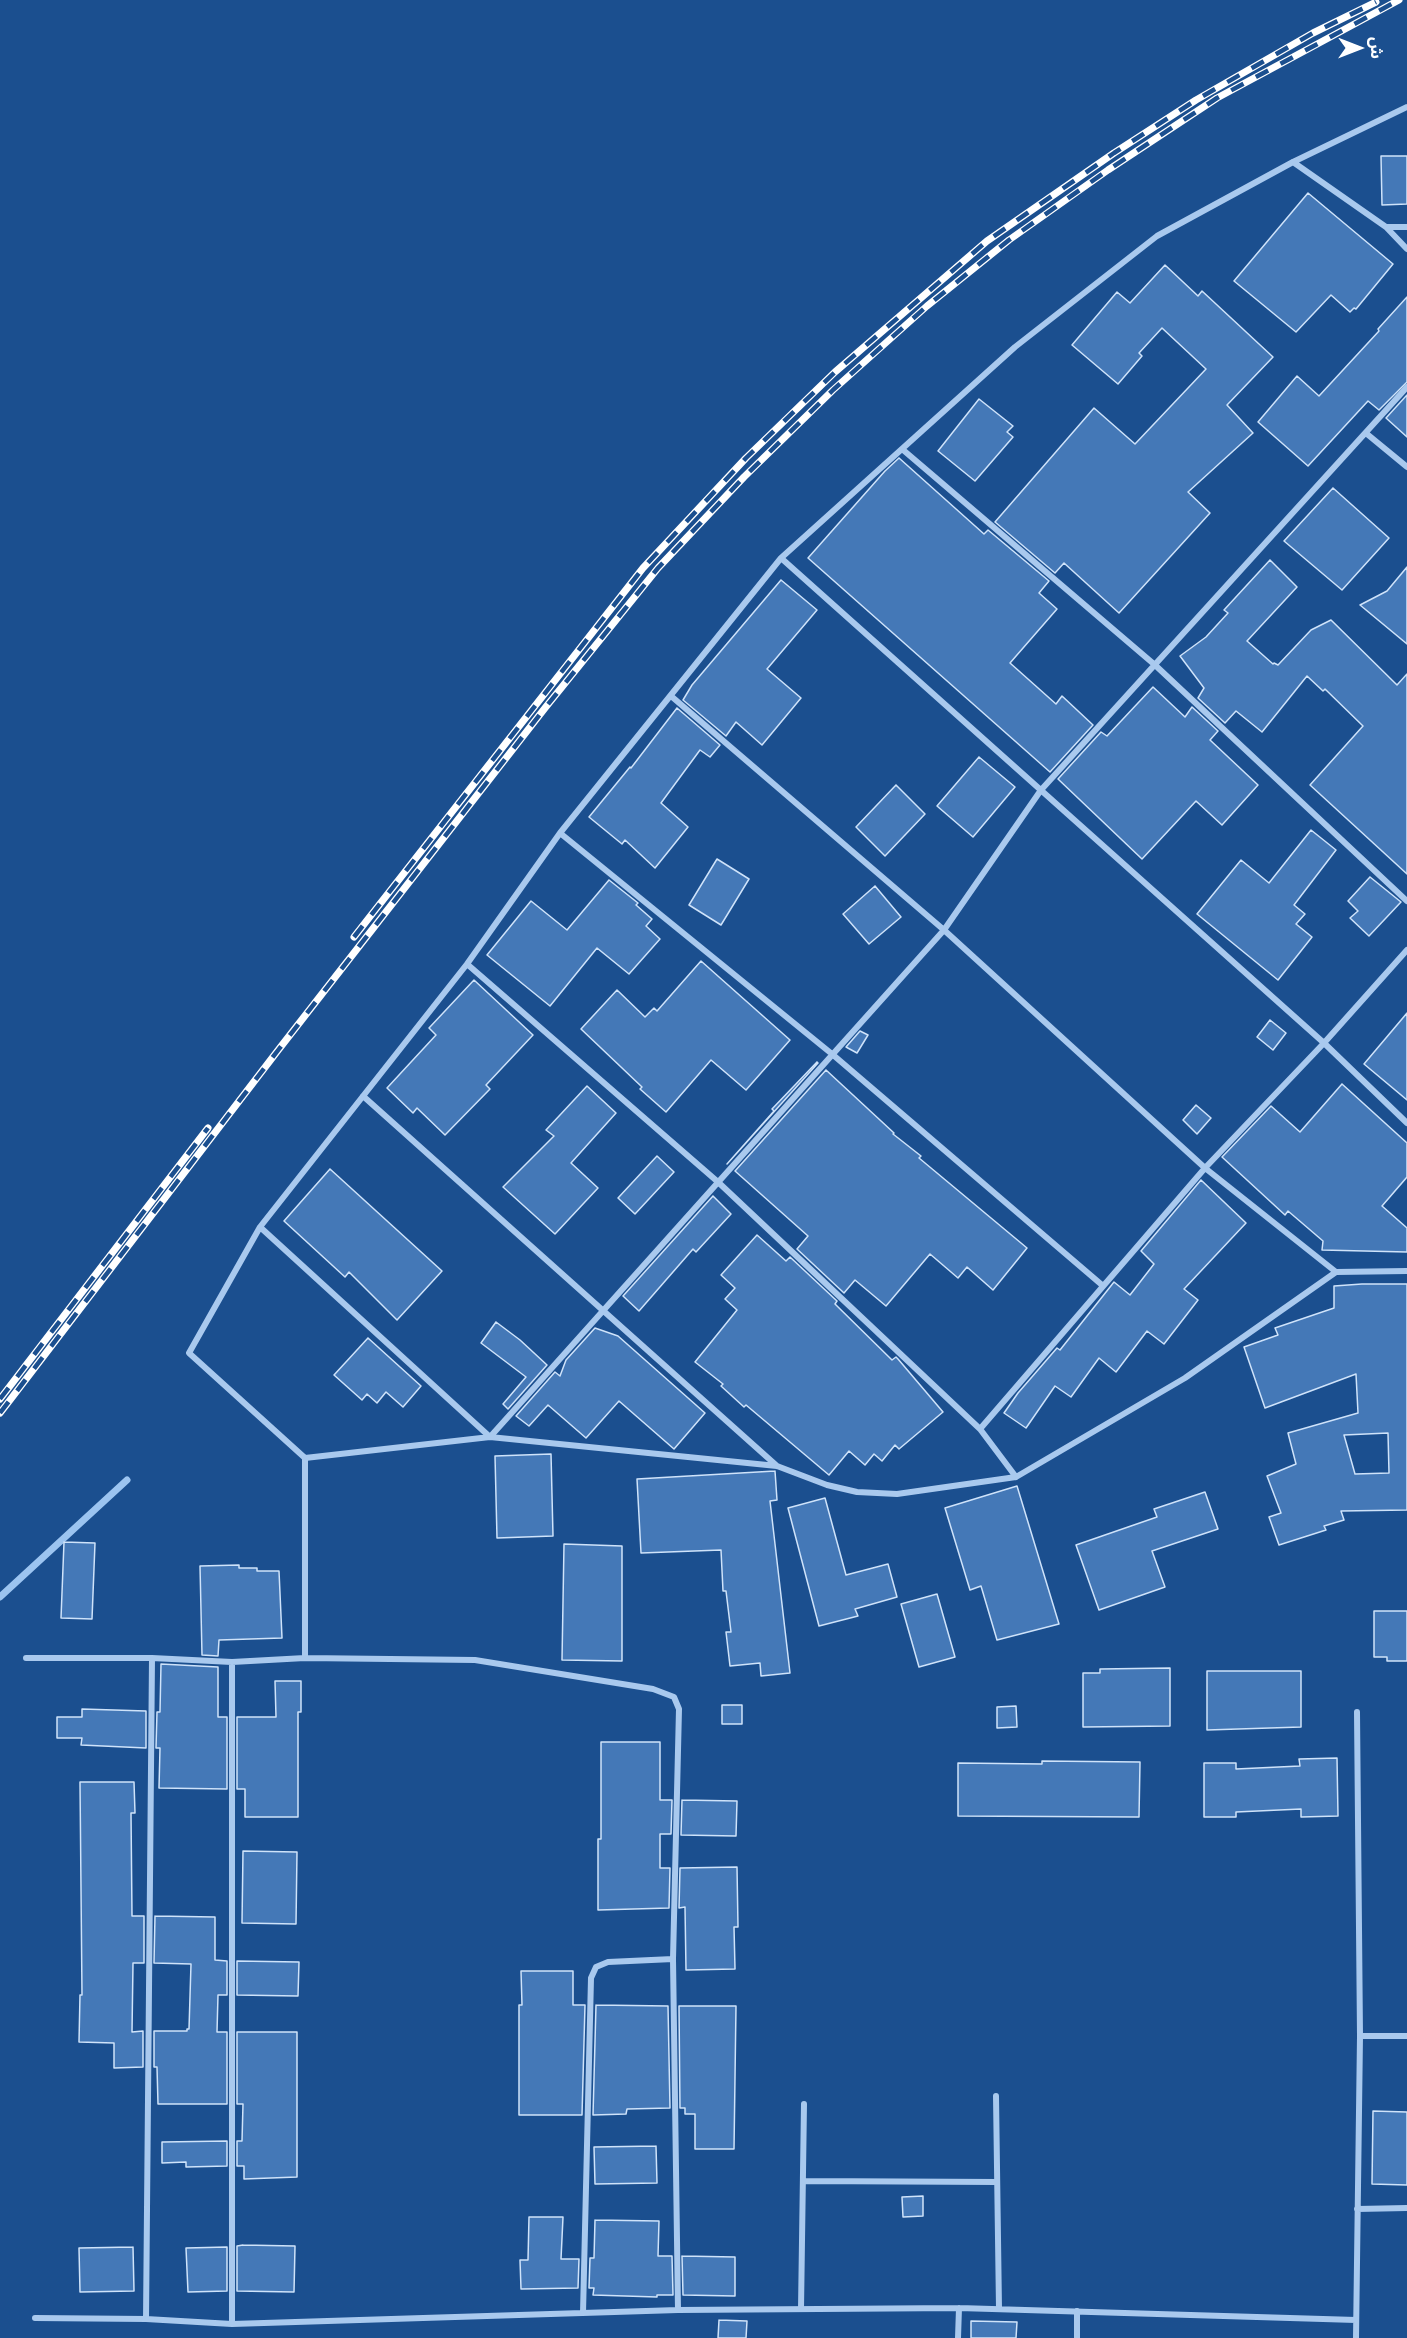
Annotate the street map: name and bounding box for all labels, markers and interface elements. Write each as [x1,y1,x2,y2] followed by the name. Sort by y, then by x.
[1329,18,1389,78] north arrow
[1365,37,1389,59] text: ش

